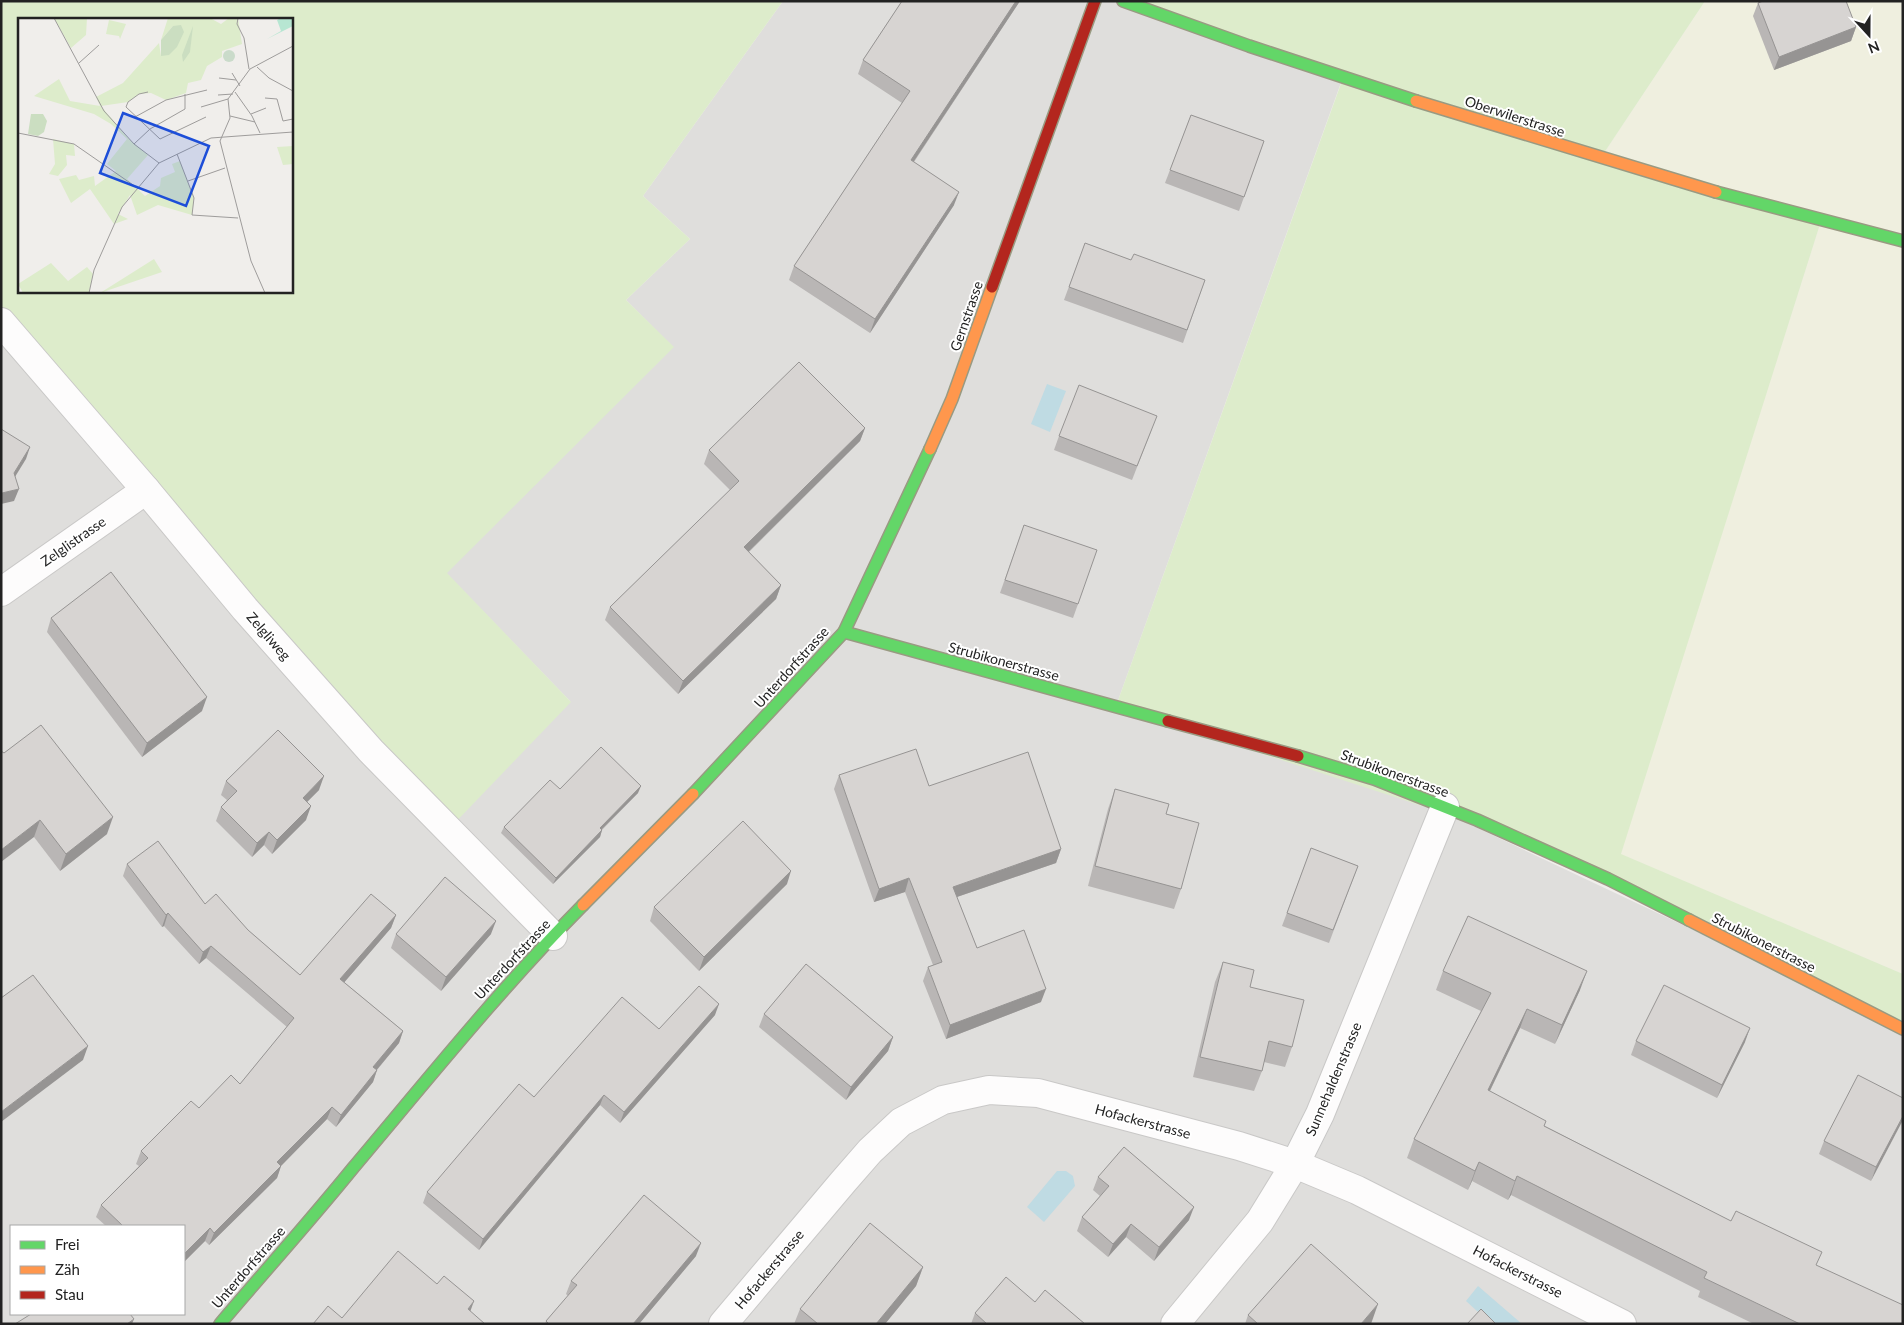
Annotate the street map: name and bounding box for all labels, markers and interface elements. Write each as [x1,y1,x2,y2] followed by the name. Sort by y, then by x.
[1844,10,1894,60] north arrow
[18,18,292,292] inset map
[1866,38,1882,57] text: N
[1463,92,1567,140] street label: Oberwilerstrasse
[946,279,986,353] street label: Gernstrasse
[37,512,109,570] street label: Zelglistrasse
[243,608,295,664] street label: Zelgliweg
[750,623,832,711] street label: Unterdorfstrasse
[947,638,1061,684] street label: Strubikonerstrasse
[1339,746,1451,800] street label: Strubikonerstrasse
[1709,909,1819,975] street label: Strubikonerstrasse
[471,915,553,1003] street label: Unterdorfstrasse
[1301,1020,1365,1138] street label: Sunnehaldenstrasse
[1093,1100,1193,1142] street label: Hofackerstrasse
[208,1222,288,1312] street label: Unterdorfstrasse
[10,1225,185,1315] legend
[731,1226,807,1312] street label: Hofackerstrasse
[55,1235,80,1253] text: Frei
[1470,1241,1566,1301] street label: Hofackerstrasse
[55,1260,80,1278] text: Zäh
[55,1285,84,1303] text: Stau

